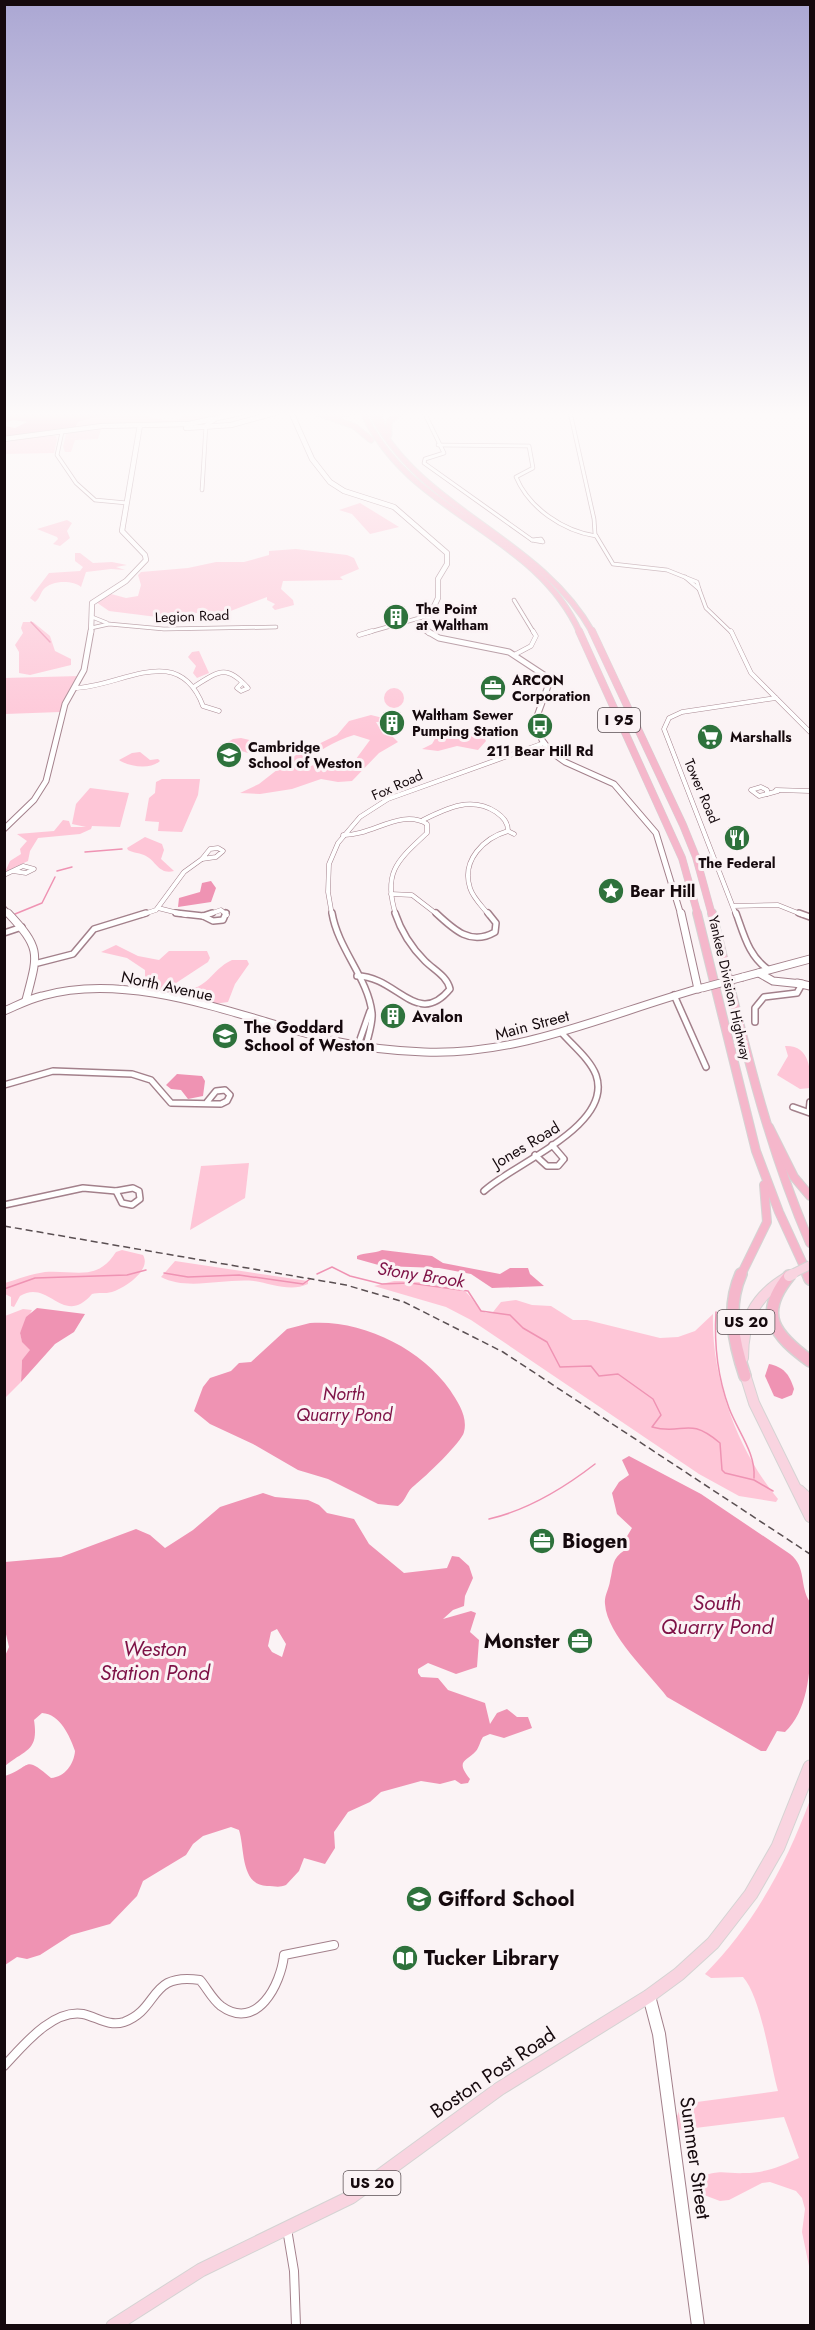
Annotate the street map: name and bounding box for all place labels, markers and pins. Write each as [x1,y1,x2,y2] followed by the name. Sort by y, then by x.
[416,599,488,635] place label: The Point at Waltham
[381,602,411,632] building icon: The Point at Waltham
[511,670,591,706] place label: ARCON Corporation
[478,673,508,703] office icon: ARCON Corporation
[412,705,519,741] place label: Waltham Sewer Pumping Station
[377,708,407,738] building icon: Waltham Sewer Pumping Station
[525,711,555,741] bus stop icon: 211 Bear Hill Rd
[695,722,725,752] supermarket icon: Marshalls
[730,727,792,747] place label: Marshalls
[248,737,362,773] place label: Cambridge School of Weston
[214,740,244,770] school or university icon: Cambridge School of Weston
[487,741,593,761] place label: 211 Bear Hill Rd
[722,823,752,853] restaurant icon: The Federal
[698,853,776,873] place label: The Federal
[596,876,626,906] place icon: Bear Hill
[630,880,695,903] place label: Bear Hill
[378,1001,408,1031] building icon: Avalon
[411,1005,463,1028] place label: Avalon
[244,1016,375,1057] place label: The Goddard School of Weston
[210,1021,240,1051] school or university icon: The Goddard School of Weston
[527,1526,557,1556] office icon: Biogen
[562,1527,628,1556] place label: Biogen
[565,1626,595,1656] office icon: Monster
[484,1627,561,1656] place label: Monster
[404,1884,434,1914] school or university icon: Gifford School
[438,1885,575,1914] place label: Gifford School
[390,1943,420,1973] library icon: Tucker Library
[424,1944,559,1973] place label: Tucker Library

